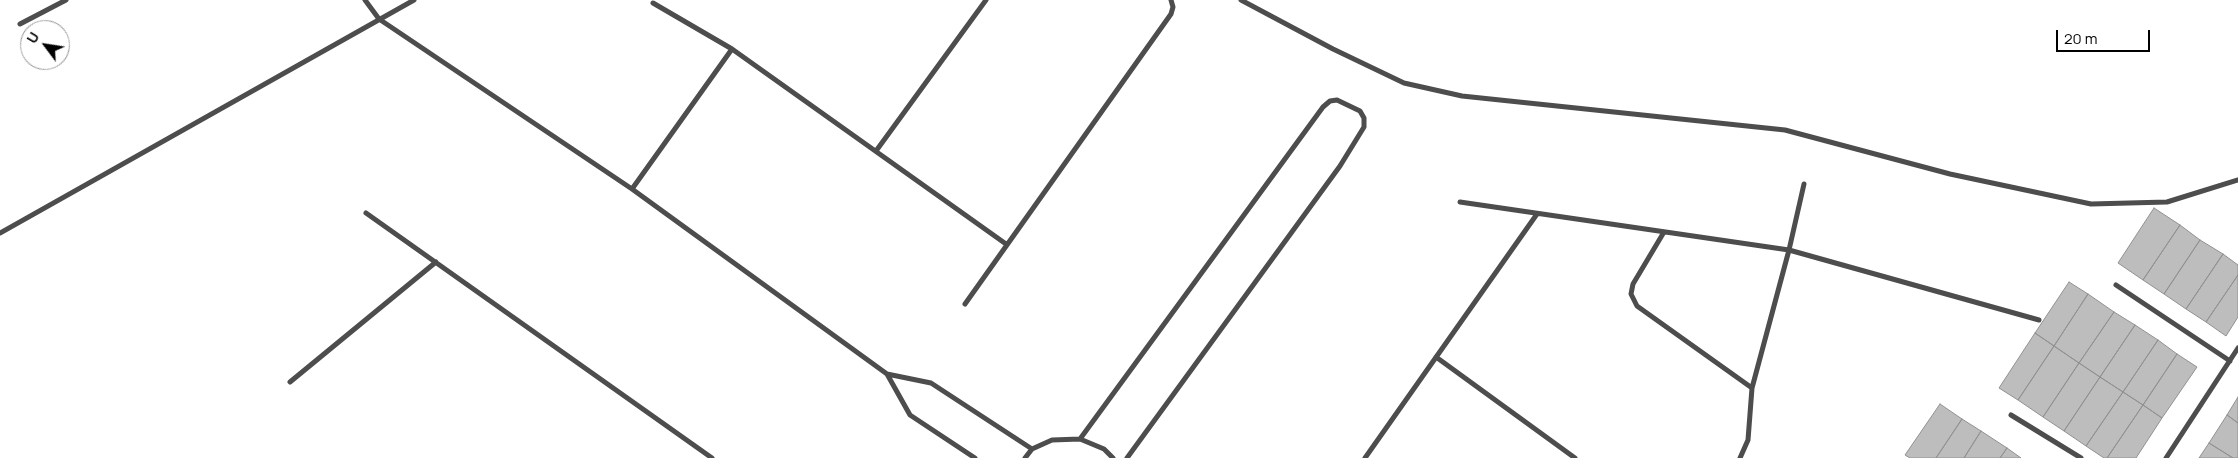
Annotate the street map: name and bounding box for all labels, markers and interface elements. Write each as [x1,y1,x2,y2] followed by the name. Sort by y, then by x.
[20,20,70,70] north arrow
[2058,20,2152,52] scale bar
[22,28,43,47] text: U
[2064,28,2097,49] text: 20 m

